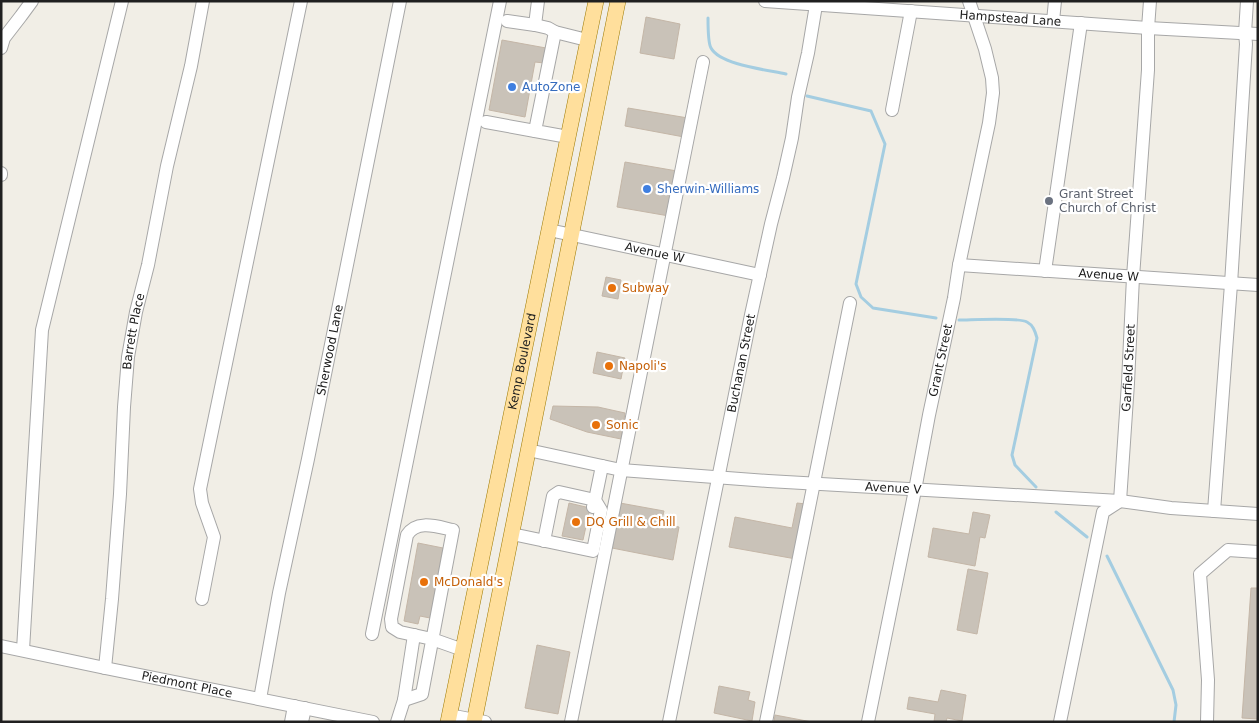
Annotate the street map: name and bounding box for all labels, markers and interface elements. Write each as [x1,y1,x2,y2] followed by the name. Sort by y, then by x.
[959,8,1062,29] street label: Hampstead Lane
[522,80,580,94] place label: AutoZone
[506,81,518,93] marker: AutoZone
[657,182,759,196] place label: Sherwin-Williams
[641,183,653,195] marker: Sherwin-Williams
[1059,187,1156,215] place label: Grant Street Church of Christ
[1043,195,1055,207] marker: Grant Street Church of Christ
[624,239,686,266] street label: Avenue W
[1078,266,1139,284] street label: Avenue W
[622,281,669,295] place label: Subway
[606,282,618,294] marker: Subway
[120,292,148,370] street label: Barrett Place
[314,303,346,397] street label: Sherwood Lane
[505,312,539,411] street label: Kemp Boulevard
[725,312,758,414] street label: Buchanan Street
[926,322,955,398] street label: Grant Street
[1119,323,1138,412] street label: Garfield Street
[619,359,667,373] place label: Napoli's
[603,360,615,372] marker: Napoli's
[606,418,639,432] place label: Sonic
[590,419,602,431] marker: Sonic
[865,480,923,497] street label: Avenue V
[586,515,676,529] place label: DQ Grill & Chill
[570,516,582,528] marker: DQ Grill & Chill
[434,575,503,589] place label: McDonald's
[418,576,430,588] marker: McDonald's
[140,669,234,701] street label: Piedmont Place

